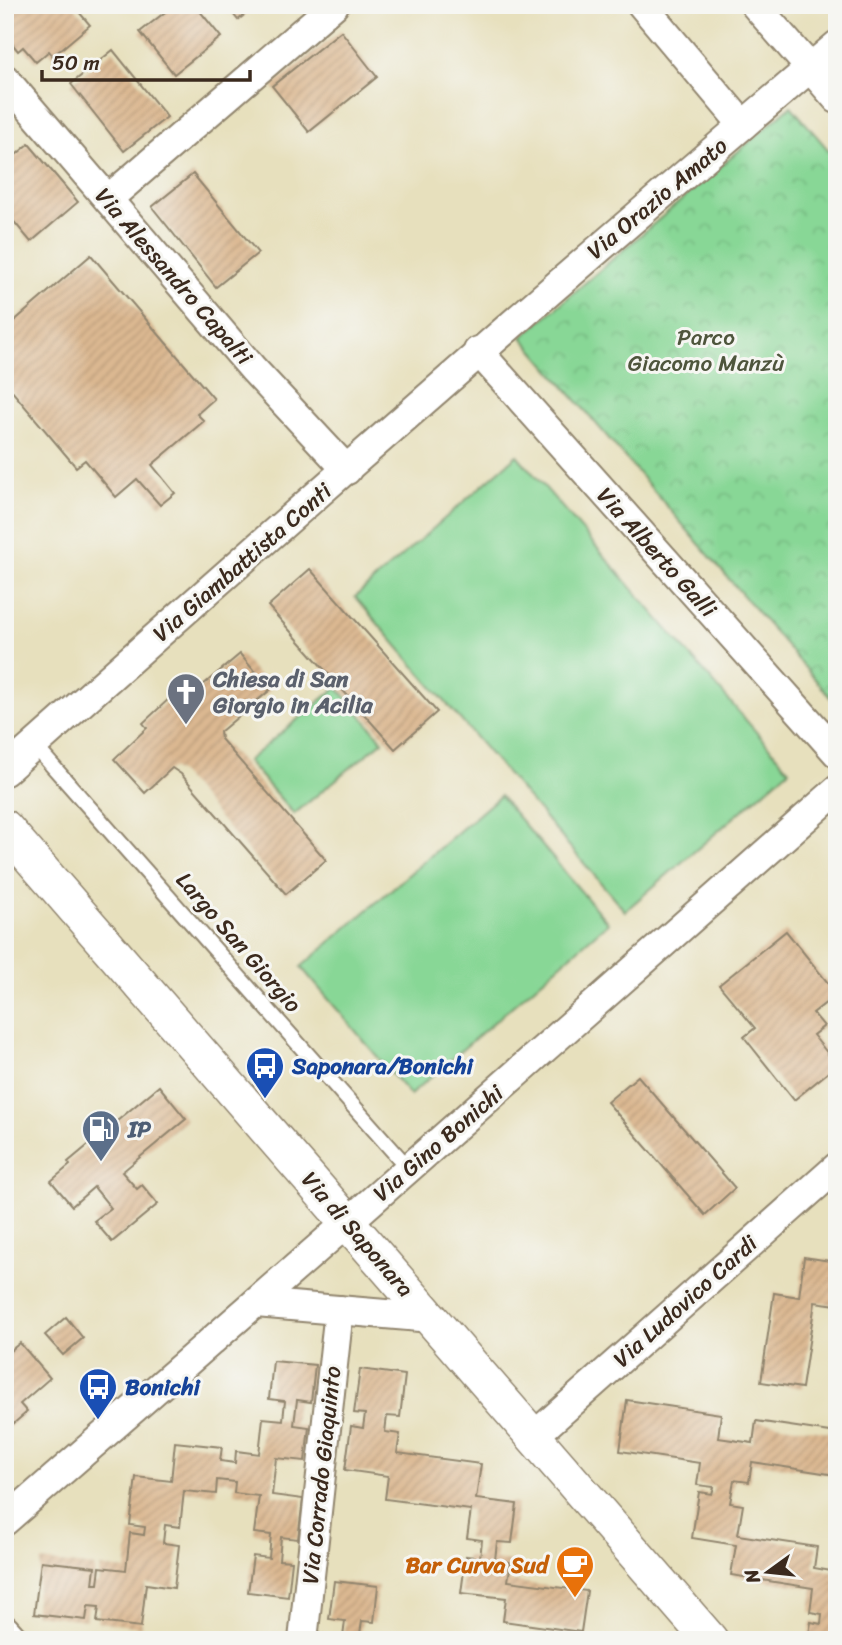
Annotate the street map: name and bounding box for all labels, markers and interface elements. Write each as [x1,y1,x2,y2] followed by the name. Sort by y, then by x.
[42,38,250,82] scale bar
[52,44,100,82] text: 50 m
[577,126,738,270] street label: Via Orazio Amato
[84,178,263,375] street label: Via Alessandro Capalti
[628,317,785,384] park label: Parco Giacomo Manzù
[143,472,342,653] street label: Via Giambattista Conti
[586,477,728,628] street label: Via Alberto Galli
[212,659,374,726] place label: Chiesa di San Giorgio in Acilia
[165,671,207,726] church icon: Chiesa di San Giorgio in Acilia
[165,862,312,1023] street label: Largo San Giorgio
[244,1045,286,1100] bus stop icon: Saponara/Bonichi
[291,1046,475,1087] place label: Saponara/Bonichi
[363,1074,514,1212] street label: Via Gino Bonichi
[80,1108,122,1163] fuel station icon: IP
[127,1109,152,1150] place label: IP
[291,1162,425,1307] street label: Via di Saponara
[603,1224,768,1378] street label: Via Ludovico Cardi
[290,1364,353,1586] street label: Via Corrado Giaquinto
[77,1366,119,1421] bus stop icon: Bonichi
[125,1367,201,1408] place label: Bonichi
[734,1536,804,1606] north arrow
[554,1544,596,1599] cafe icon: Bar Curva Sud
[405,1545,550,1586] place label: Bar Curva Sud
[734,1565,770,1588] text: N

